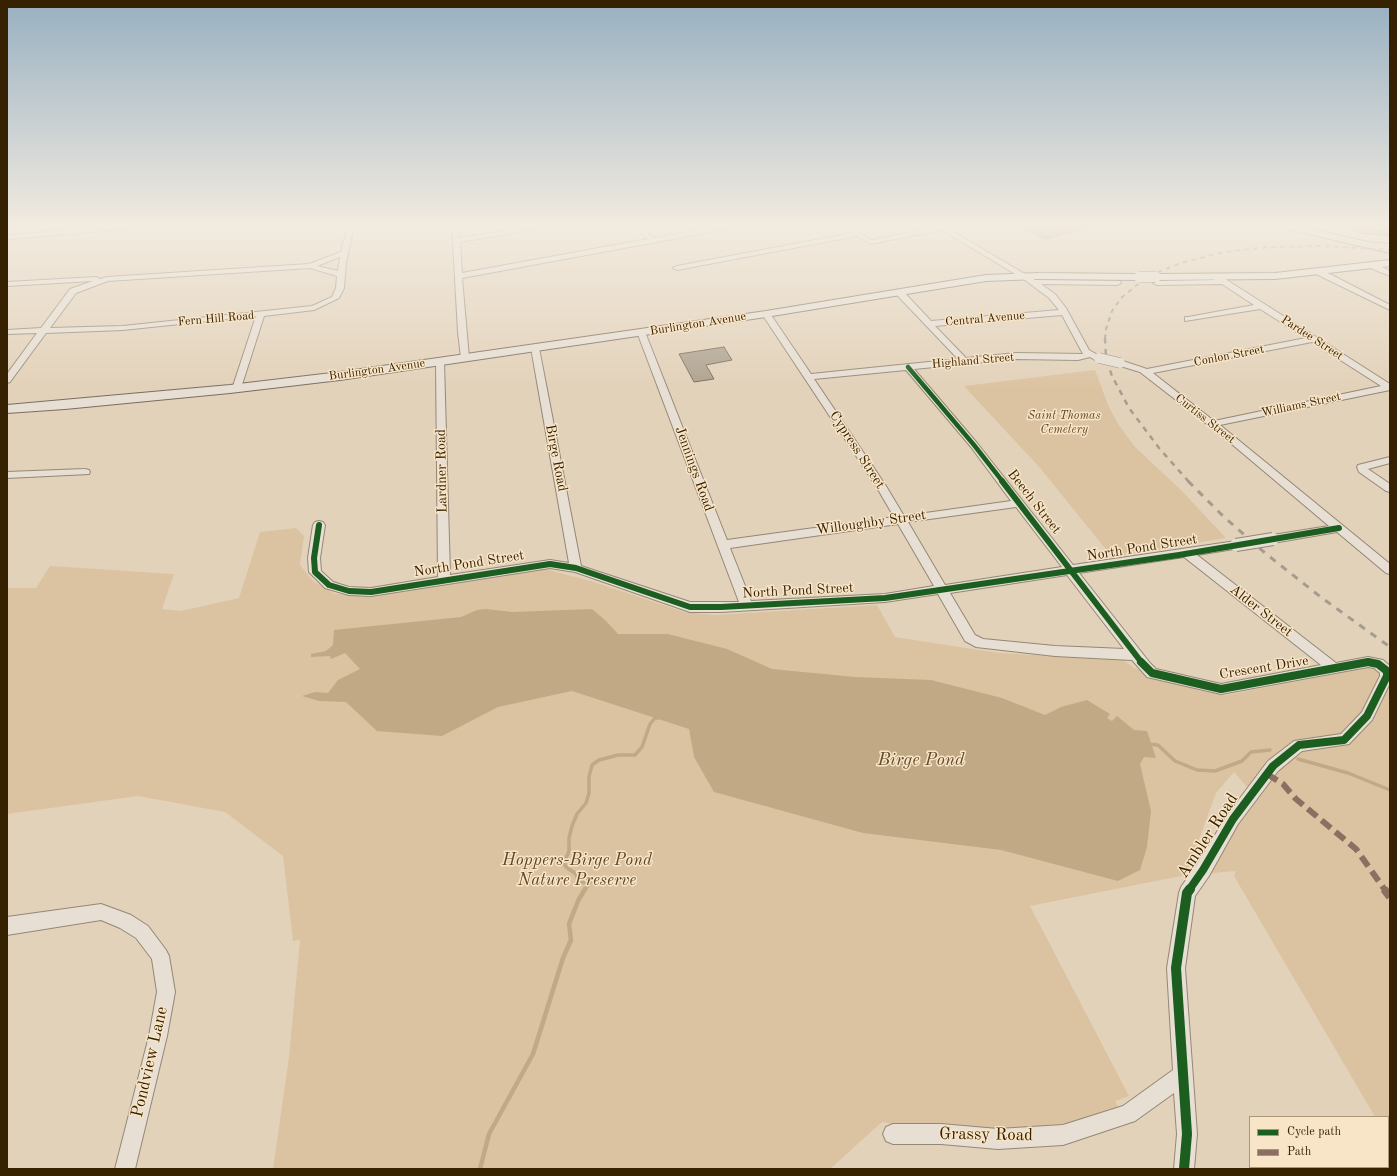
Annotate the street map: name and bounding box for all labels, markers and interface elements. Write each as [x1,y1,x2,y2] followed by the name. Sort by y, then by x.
[177,308,255,330] street label: Fern Hill Road
[945,308,1025,330] street label: Central Avenue
[649,309,747,339] street label: Burlington Avenue
[1278,313,1346,363] street label: Pardee Street
[1193,342,1265,370] street label: Conlon Street
[931,350,1015,372] street label: Highland Street
[328,356,426,384] street label: Burlington Avenue
[1260,390,1342,420] street label: Williams Street
[1172,391,1238,447] street label: Curtiss Street
[826,408,888,492] street label: Cypress Street
[1027,409,1101,437] park label: Saint Thomas Cemetery
[541,423,571,493] street label: Birge Road
[671,424,717,514] street label: Jennings Road
[433,429,451,513] street label: Lardner Road
[1004,466,1064,538] street label: Beech Street
[815,507,927,539] street label: Willoughby Street
[1086,531,1198,565] street label: North Pond Street
[413,547,525,581] street label: North Pond Street
[742,580,854,602] street label: North Pond Street
[1226,581,1296,641] street label: Alder Street
[1218,653,1310,683] street label: Crescent Drive
[877,749,965,771] water label: Birge Pond
[1173,790,1243,882] street label: Ambler Road
[502,851,652,891] park label: Hoppers-Birge Pond Nature Preserve
[127,1004,173,1120] street label: Pondview Lane
[1249,1116,1389,1168] legend
[939,1124,1033,1146] street label: Grassy Road
[1287,1126,1341,1138] text: Cycle path
[1287,1146,1311,1158] text: Path

